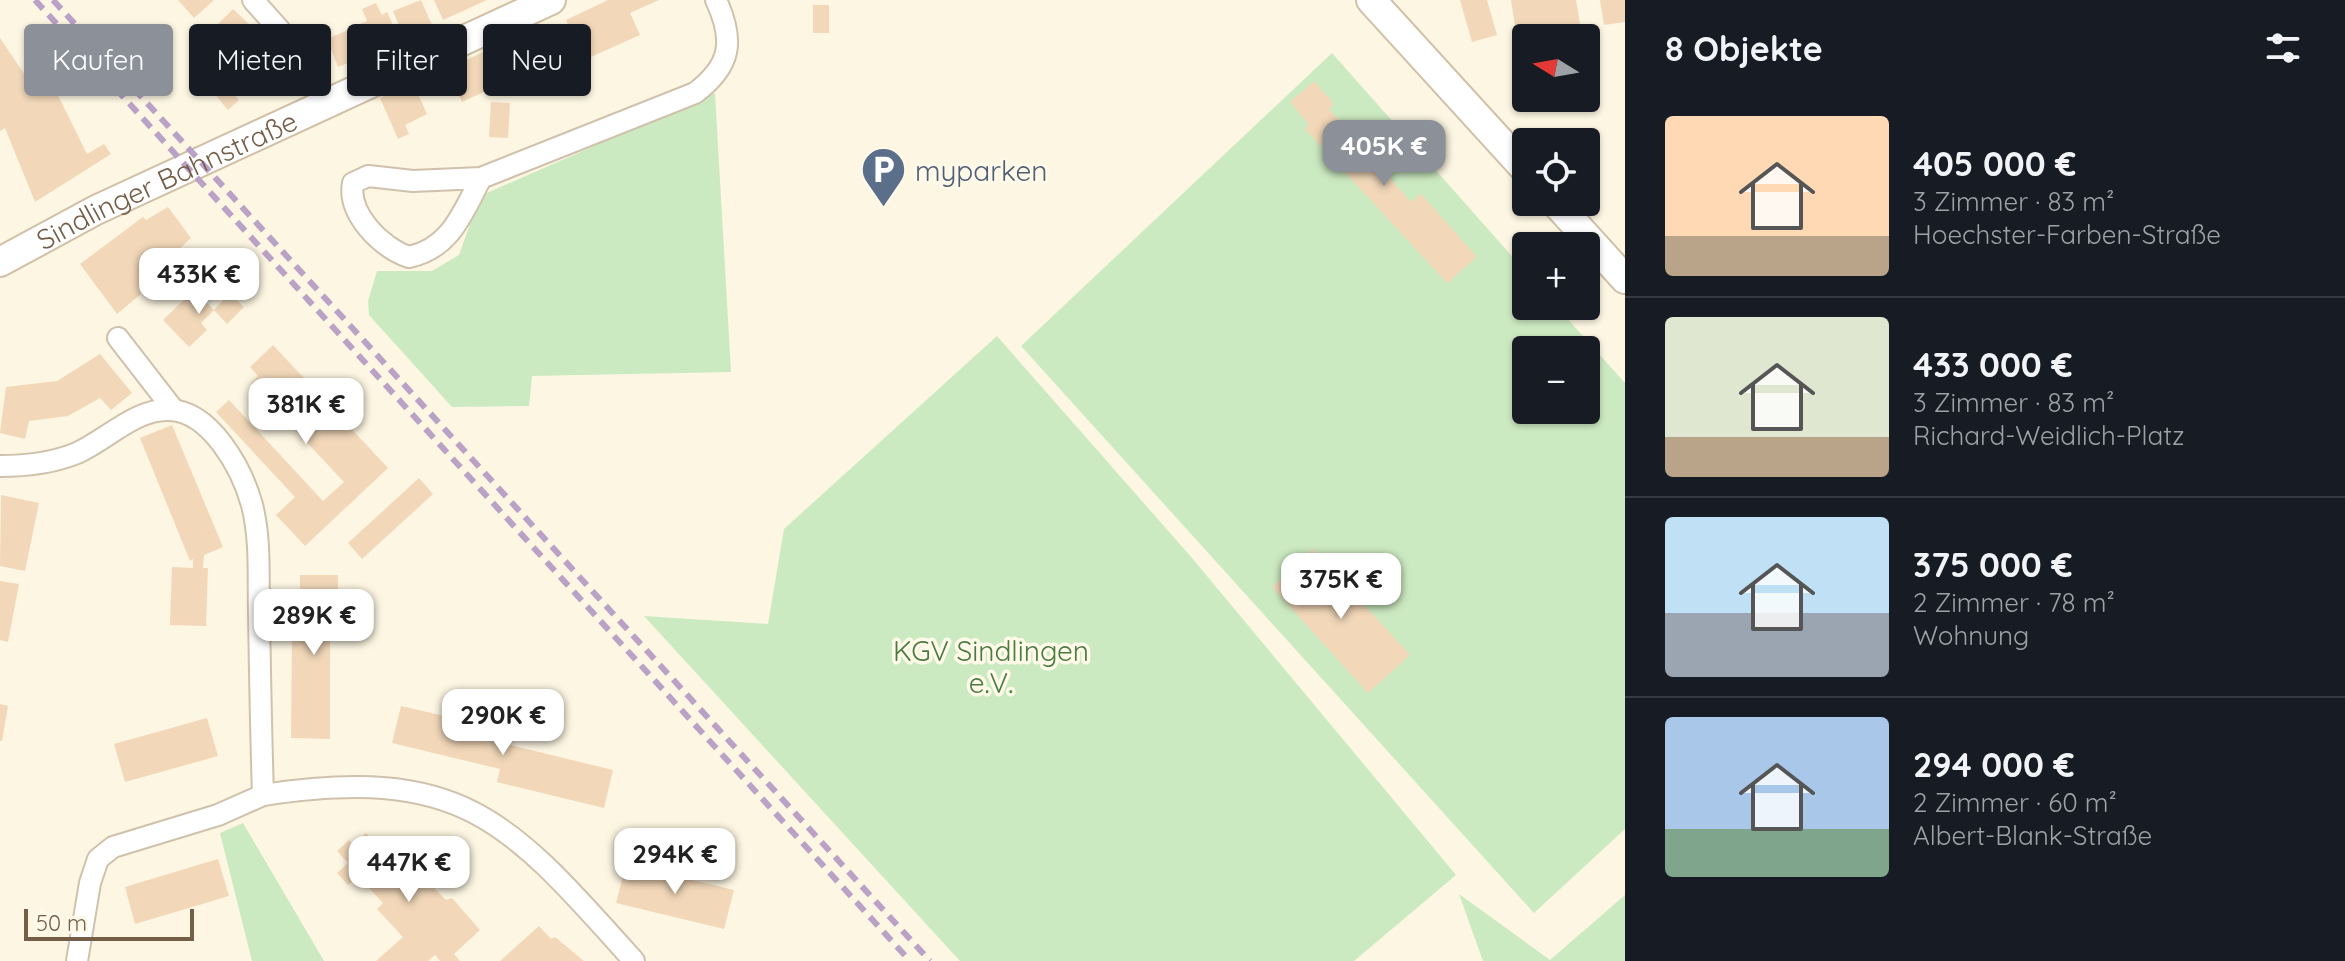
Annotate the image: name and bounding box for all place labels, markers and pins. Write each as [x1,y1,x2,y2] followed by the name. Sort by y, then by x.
[1319,120,1449,188] pin: 405K €
[860,146,908,209] parking icon: myparken
[915,153,1047,188] place label: myparken
[134,248,264,316] pin: 433K €
[241,378,371,446] pin: 381K €
[1276,553,1406,621] pin: 375K €
[249,589,379,657] pin: 289K €
[438,689,568,757] pin: 290K €
[610,828,740,896] pin: 294K €
[344,836,474,904] pin: 447K €

